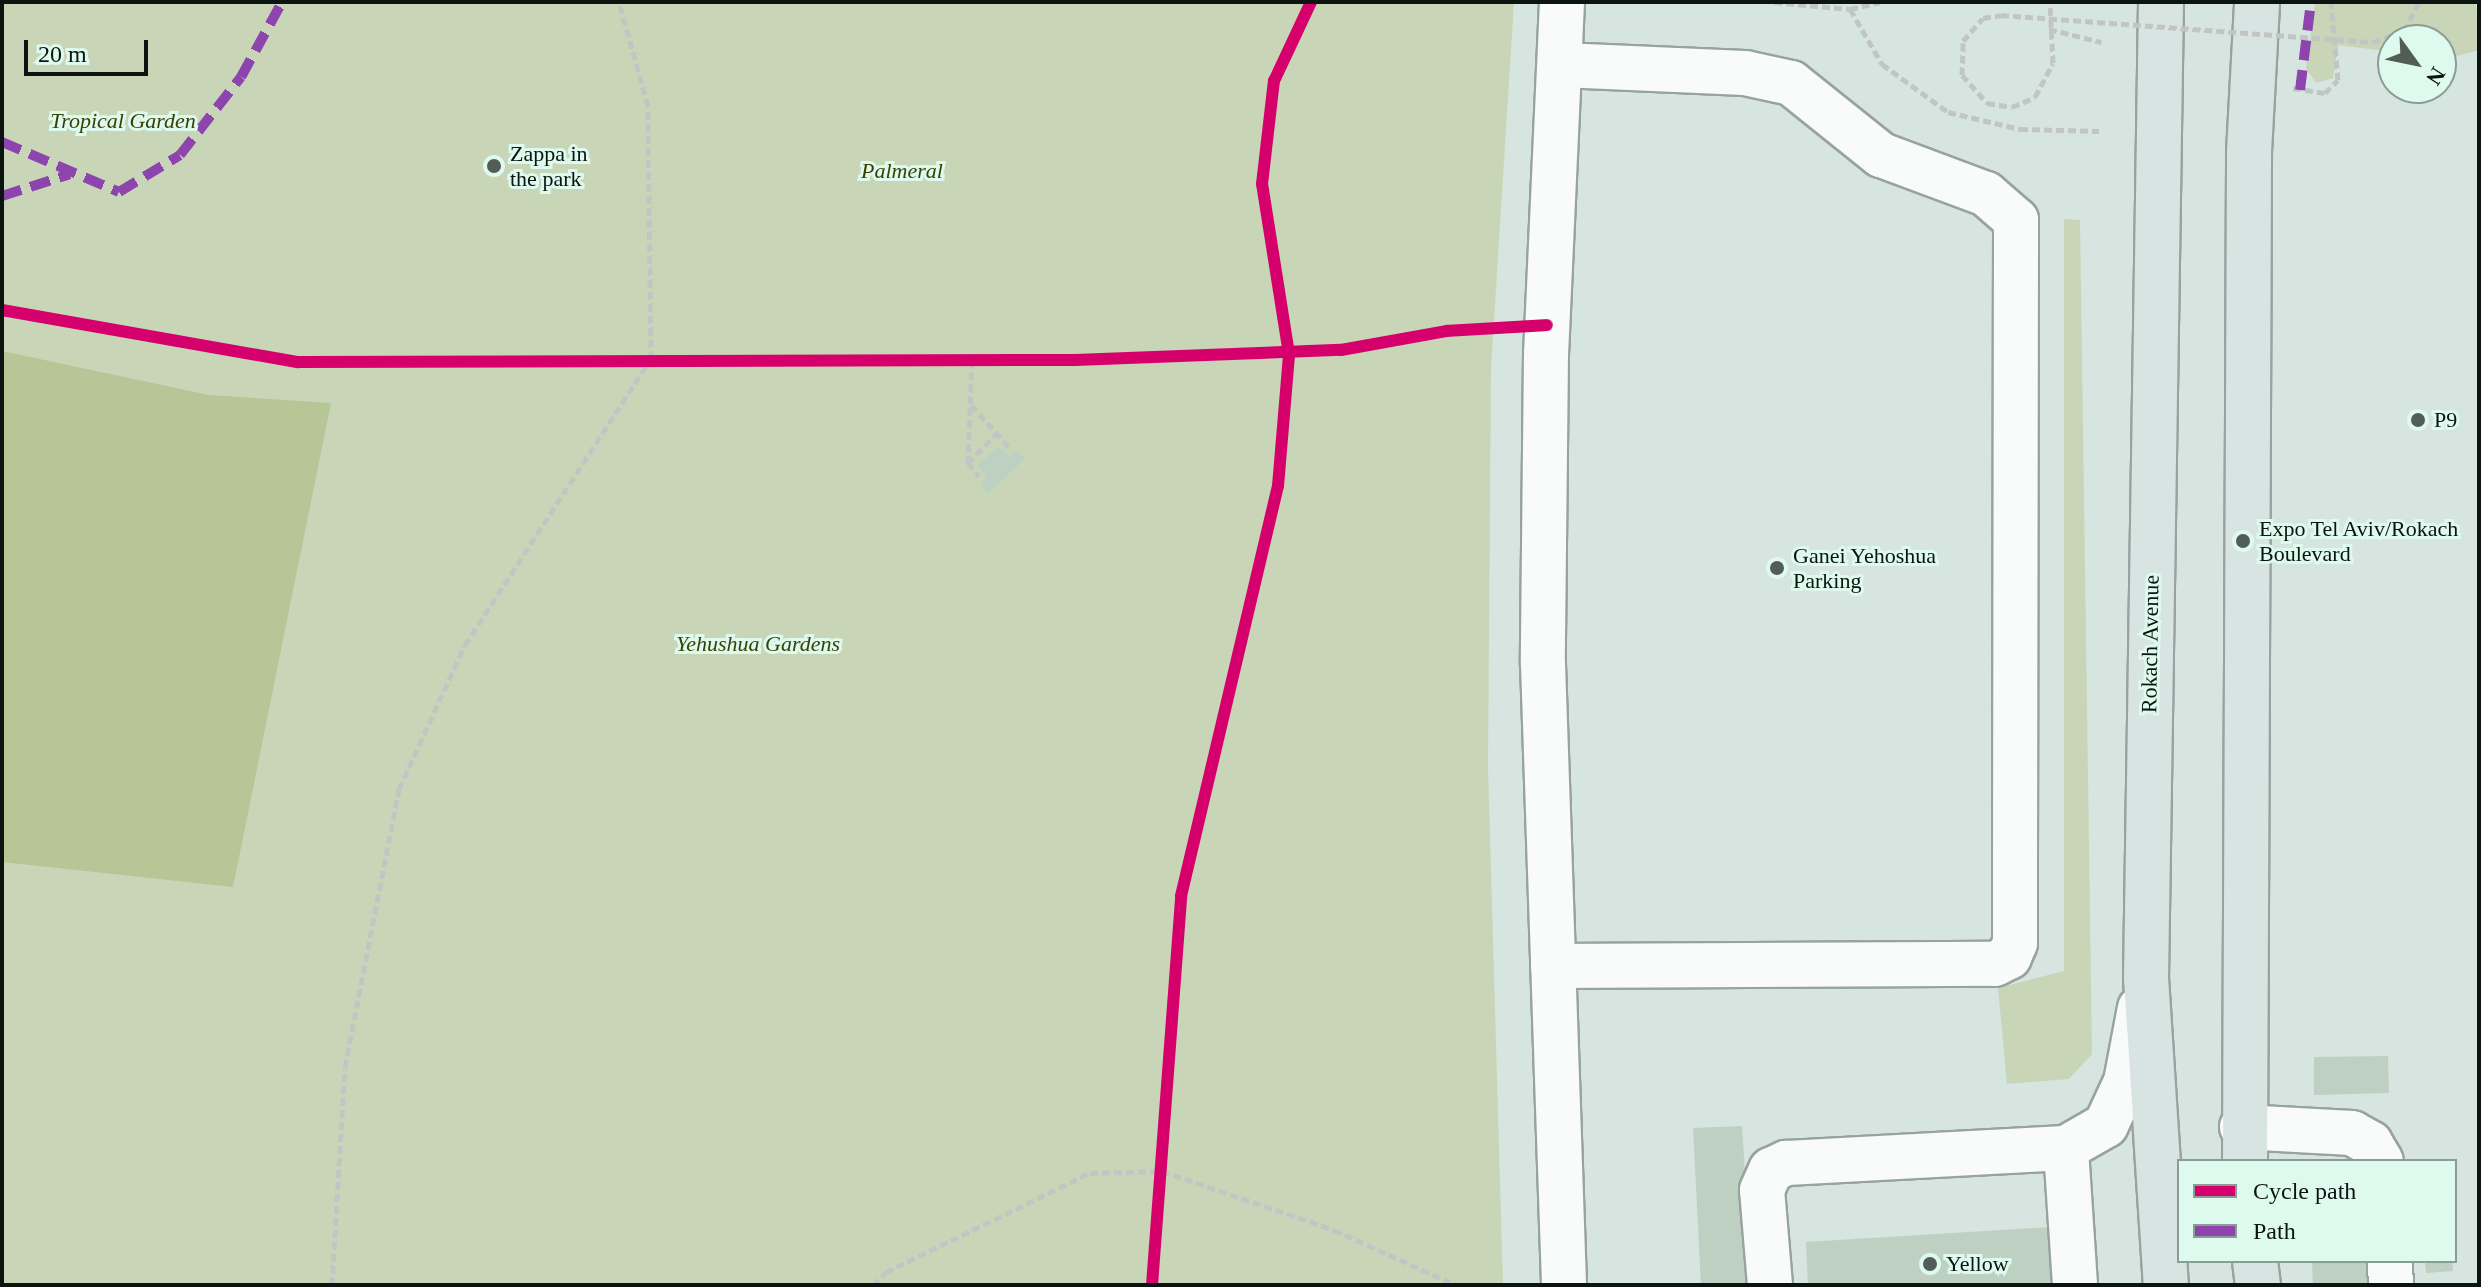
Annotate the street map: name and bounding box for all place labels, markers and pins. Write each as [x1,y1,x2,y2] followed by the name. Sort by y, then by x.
[510,140,588,192] place label: Zappa in the park
[485,157,503,175] marker: Zappa in the park
[2434,407,2457,433] place label: P9
[2409,411,2427,429] marker: P9
[2259,515,2460,566] place label: Expo Tel Aviv/Rokach Boulevard
[2234,532,2252,550] marker: Expo Tel Aviv/Rokach Boulevard
[1793,542,1937,594] place label: Ganei Yehoshua Parking
[1768,559,1786,577] marker: Ganei Yehoshua Parking
[1946,1251,2009,1277] place label: Yellow
[1921,1255,1939,1273] marker: Yellow

